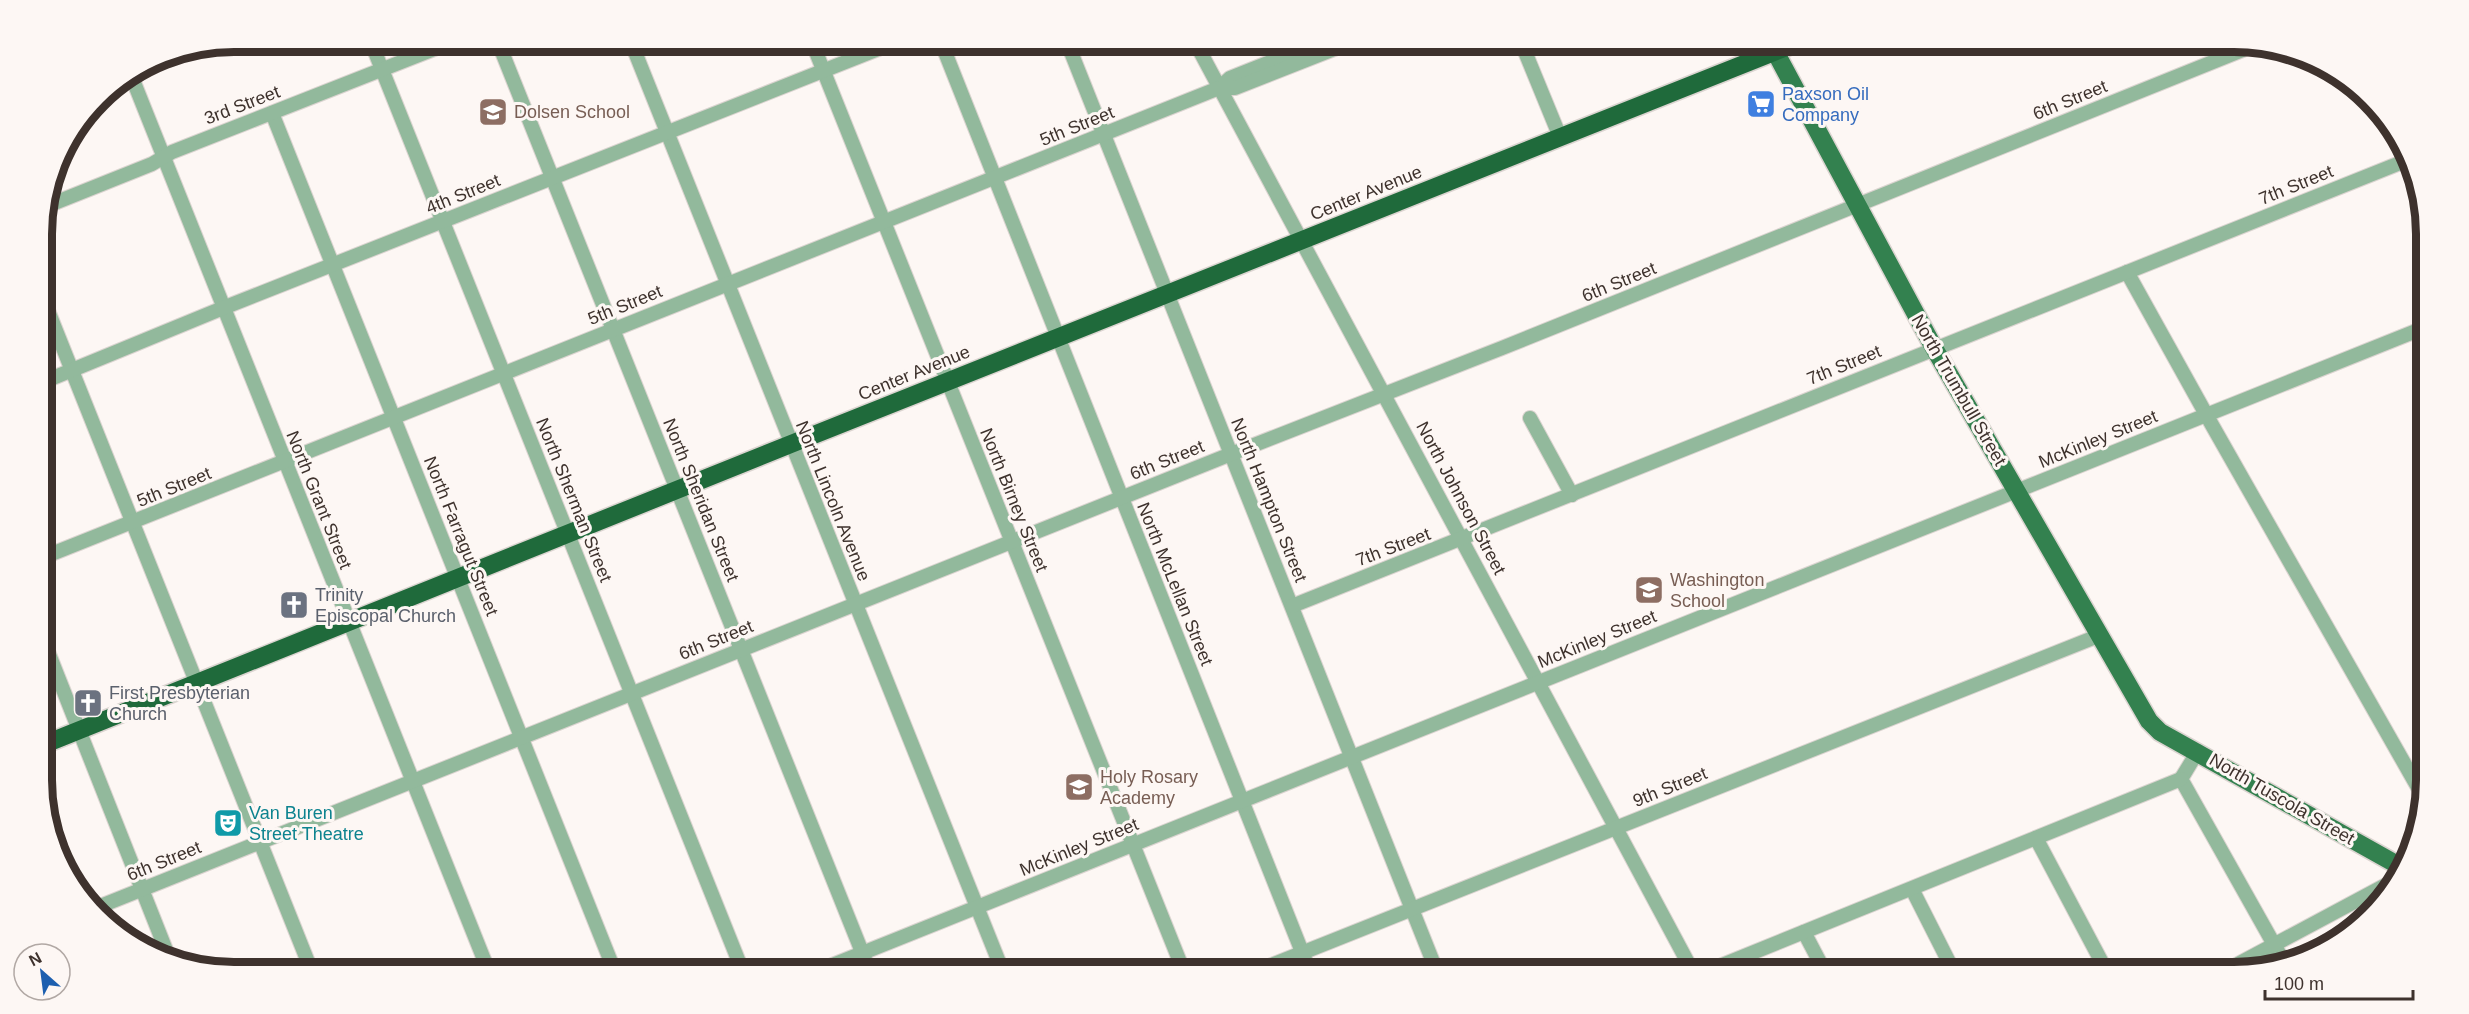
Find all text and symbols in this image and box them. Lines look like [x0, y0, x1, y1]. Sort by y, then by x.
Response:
street label: 6th Street [2030, 76, 2110, 124]
street label: 3rd Street [202, 82, 282, 128]
place label: Paxson Oil Company [1782, 84, 1869, 125]
supermarket icon: Paxson Oil Company [1745, 88, 1777, 120]
school or university icon: Dolsen School [477, 96, 509, 128]
place label: Dolsen School [514, 102, 630, 122]
street label: 5th Street [1037, 102, 1117, 150]
street label: Center Avenue [1307, 161, 1425, 225]
street label: 7th Street [2256, 161, 2336, 209]
street label: 4th Street [423, 170, 503, 218]
street label: 6th Street [1579, 258, 1659, 306]
street label: 5th Street [585, 281, 665, 329]
street label: North Trumbull Street [1908, 311, 2010, 469]
street label: Center Avenue [855, 341, 973, 405]
street label: 7th Street [1804, 341, 1884, 389]
street label: McKinley Street [2036, 406, 2160, 472]
street label: North Sherman Street [532, 415, 616, 585]
street label: North Hampton Street [1227, 415, 1311, 585]
street label: North Sheridan Street [659, 416, 743, 584]
street label: North Lincoln Avenue [792, 418, 874, 584]
street label: North Johnson Street [1412, 418, 1510, 578]
street label: North Birney Street [976, 425, 1052, 575]
street label: North Grant Street [282, 428, 356, 572]
street label: 6th Street [1127, 436, 1207, 484]
street label: North Farragut Street [420, 453, 502, 619]
street label: 5th Street [134, 463, 214, 511]
street label: North McLellan Street [1133, 500, 1217, 668]
street label: 7th Street [1353, 524, 1433, 570]
place label: Washington School [1670, 570, 1764, 611]
school or university icon: Washington School [1633, 574, 1665, 606]
place label: Trinity Episcopal Church [315, 585, 456, 626]
church icon: Trinity Episcopal Church [278, 589, 310, 621]
street label: McKinley Street [1535, 606, 1659, 672]
street label: 6th Street [676, 616, 756, 664]
place label: First Presbyterian Church [109, 683, 250, 724]
church icon: First Presbyterian Church [72, 687, 104, 719]
street label: North Tuscola Street [2206, 749, 2358, 849]
street label: 9th Street [1630, 763, 1710, 811]
place label: Holy Rosary Academy [1100, 767, 1198, 808]
school or university icon: Holy Rosary Academy [1063, 771, 1095, 803]
place label: Van Buren Street Theatre [249, 803, 364, 844]
theatre icon: Van Buren Street Theatre [212, 807, 244, 839]
street label: McKinley Street [1017, 814, 1141, 880]
street label: 6th Street [124, 837, 204, 885]
north arrow [12, 942, 72, 1002]
text: N [26, 949, 44, 969]
scale bar [2265, 963, 2414, 1001]
text: 100 m [2274, 974, 2324, 994]

